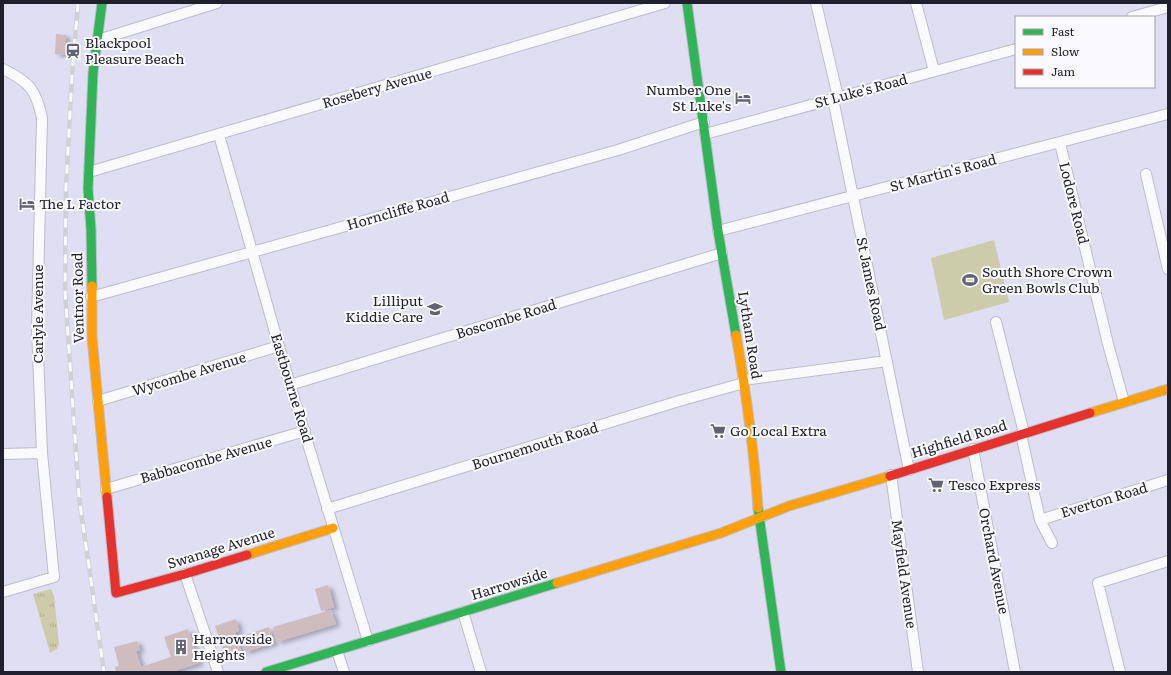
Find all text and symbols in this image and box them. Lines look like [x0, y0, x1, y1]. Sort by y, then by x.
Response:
legend [1015, 16, 1155, 88]
text: Fast [1051, 22, 1075, 40]
place label: Blackpool Pleasure Beach [85, 32, 184, 68]
station icon: Blackpool Pleasure Beach [64, 42, 82, 60]
text: Slow [1051, 42, 1080, 60]
street label: Rosebery Avenue [320, 62, 434, 112]
text: Jam [1051, 62, 1076, 80]
street label: St Luke's Road [812, 68, 910, 112]
place label: Number One St Luke's [646, 79, 731, 115]
hotel icon: Number One St Luke's [734, 89, 752, 107]
street label: St Martin's Road [887, 148, 999, 196]
street label: Lodore Road [1055, 160, 1095, 246]
street label: Horncliffe Road [344, 186, 452, 234]
place label: The L Factor [39, 193, 121, 213]
hotel icon: The L Factor [18, 195, 36, 213]
street label: St James Road [852, 235, 892, 333]
street label: Ventnor Road [66, 252, 88, 344]
place label: South Shore Crown Green Bowls Club [982, 261, 1113, 297]
street label: Carlyle Avenue [27, 264, 47, 364]
sports icon: South Shore Crown Green Bowls Club [961, 271, 979, 289]
street label: Lytham Road [734, 289, 768, 381]
place label: Lilliput Kiddie Care [345, 290, 423, 326]
street label: Boscombe Road [453, 293, 559, 343]
school or university icon: Lilliput Kiddie Care [426, 300, 444, 318]
street label: Eastbourne Road [267, 331, 319, 445]
street label: Wycombe Avenue [129, 346, 248, 400]
street label: Highfield Road [908, 414, 1010, 462]
street label: Bournemouth Road [469, 416, 601, 474]
place label: Go Local Extra [730, 420, 827, 440]
supermarket icon: Go Local Extra [709, 422, 727, 440]
street label: Babbacombe Avenue [137, 431, 274, 487]
place label: Tesco Express [948, 474, 1040, 494]
supermarket icon: Tesco Express [927, 476, 945, 494]
street label: Everton Road [1058, 476, 1150, 522]
street label: Orchard Avenue [975, 506, 1015, 616]
street label: Mayfield Avenue [887, 518, 923, 630]
street label: Swanage Avenue [165, 521, 277, 573]
street label: Harrowside [468, 562, 549, 604]
place label: Harrowside Heights [193, 628, 272, 664]
building icon: Harrowside Heights [172, 638, 190, 656]

